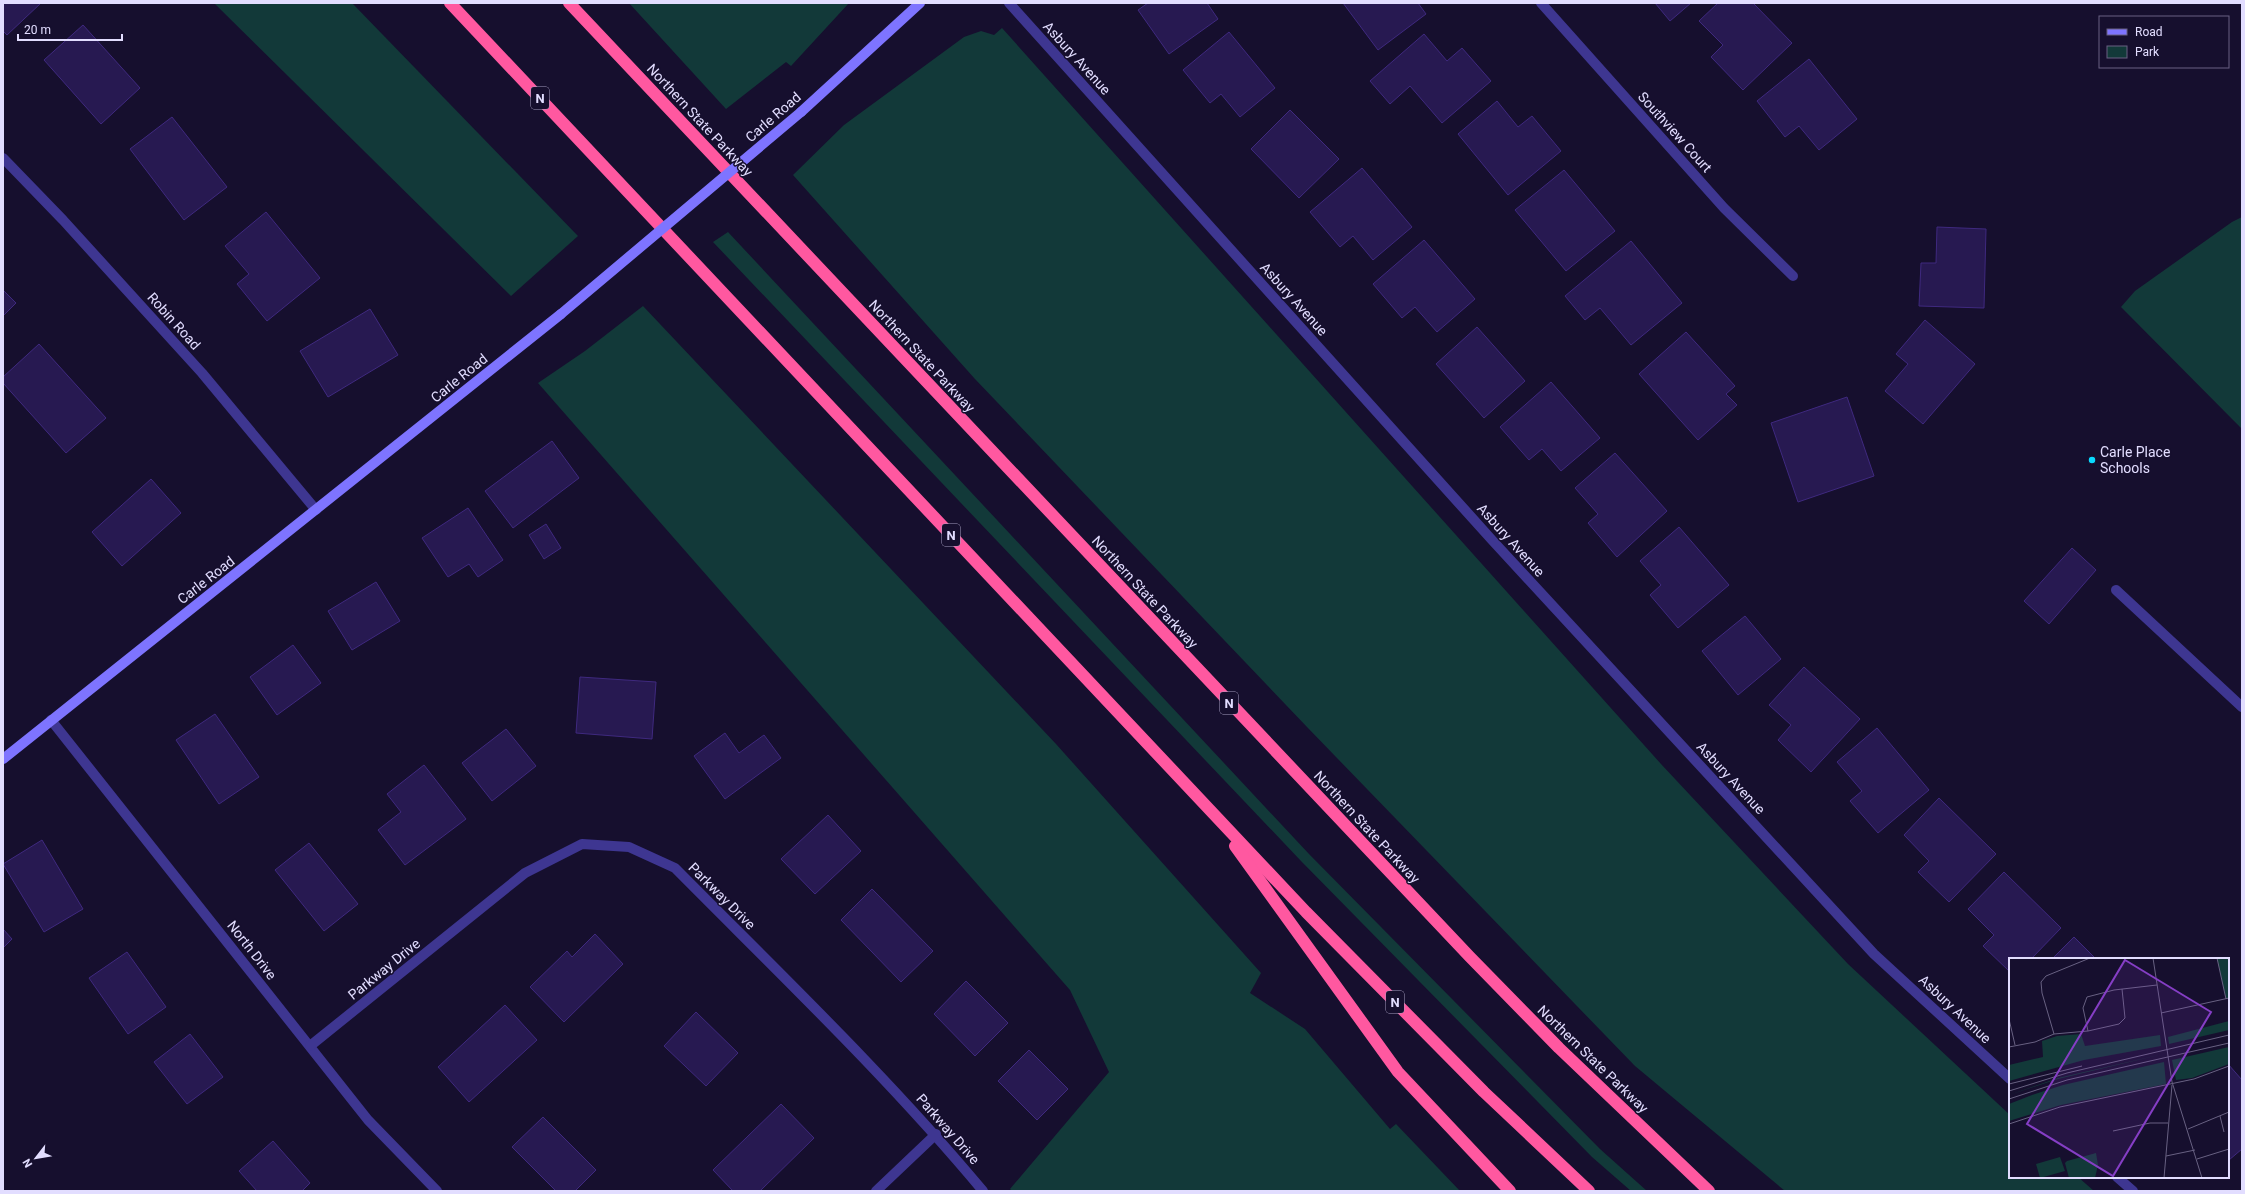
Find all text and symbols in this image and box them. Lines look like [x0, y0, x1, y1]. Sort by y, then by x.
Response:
scale bar [18, 16, 122, 42]
legend [2099, 16, 2229, 68]
street label: Asbury Avenue [1040, 18, 1114, 98]
text: 20 m [24, 23, 51, 37]
text: Road [2135, 25, 2163, 39]
text: Park [2135, 45, 2160, 59]
street label: Northern State Parkway [644, 61, 756, 180]
road number: N [531, 87, 549, 109]
street label: Carle Road [742, 89, 804, 145]
street label: Southview Court [1635, 89, 1715, 176]
street label: Asbury Avenue [1257, 259, 1331, 339]
street label: Robin Road [144, 289, 204, 353]
street label: Northern State Parkway [866, 297, 978, 416]
street label: Carle Road [428, 350, 490, 406]
place label: Carle Place Schools [2100, 444, 2170, 476]
marker: Carle Place Schools [2087, 455, 2097, 465]
street label: Asbury Avenue [1474, 500, 1548, 580]
road number: N [942, 524, 960, 546]
street label: Northern State Parkway [1089, 533, 1201, 652]
street label: Carle Road [174, 553, 238, 607]
road number: N [1220, 692, 1238, 714]
street label: Asbury Avenue [1694, 739, 1768, 817]
street label: Northern State Parkway [1311, 768, 1423, 887]
street label: Parkway Drive [685, 859, 759, 933]
street label: North Drive [224, 917, 280, 983]
street label: Parkway Drive [345, 935, 423, 1003]
inset map [2009, 958, 2229, 1178]
street label: Asbury Avenue [1916, 972, 1994, 1046]
road number: N [1386, 991, 1404, 1013]
street label: Northern State Parkway [1534, 1002, 1652, 1116]
street label: Parkway Drive [913, 1091, 983, 1167]
north arrow [16, 1138, 56, 1178]
text: N [20, 1156, 35, 1170]

